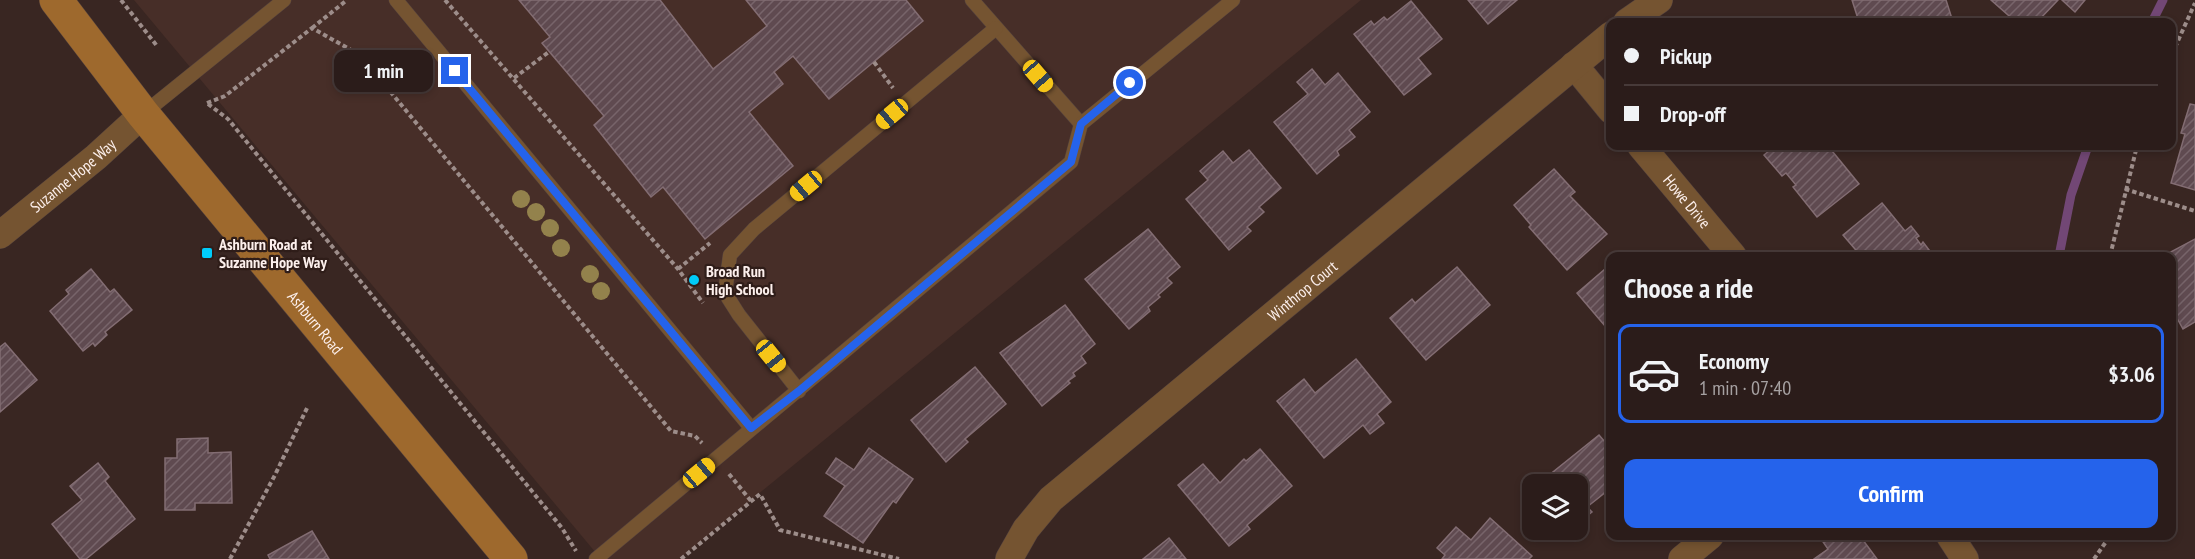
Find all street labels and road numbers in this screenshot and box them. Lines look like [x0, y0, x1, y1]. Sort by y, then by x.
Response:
street label: Suzanne Hope Way [26, 134, 120, 217]
street label: Howe Drive [1659, 170, 1715, 232]
street label: Winthrop Court [1264, 256, 1342, 325]
street label: Ashburn Road [283, 287, 347, 358]

